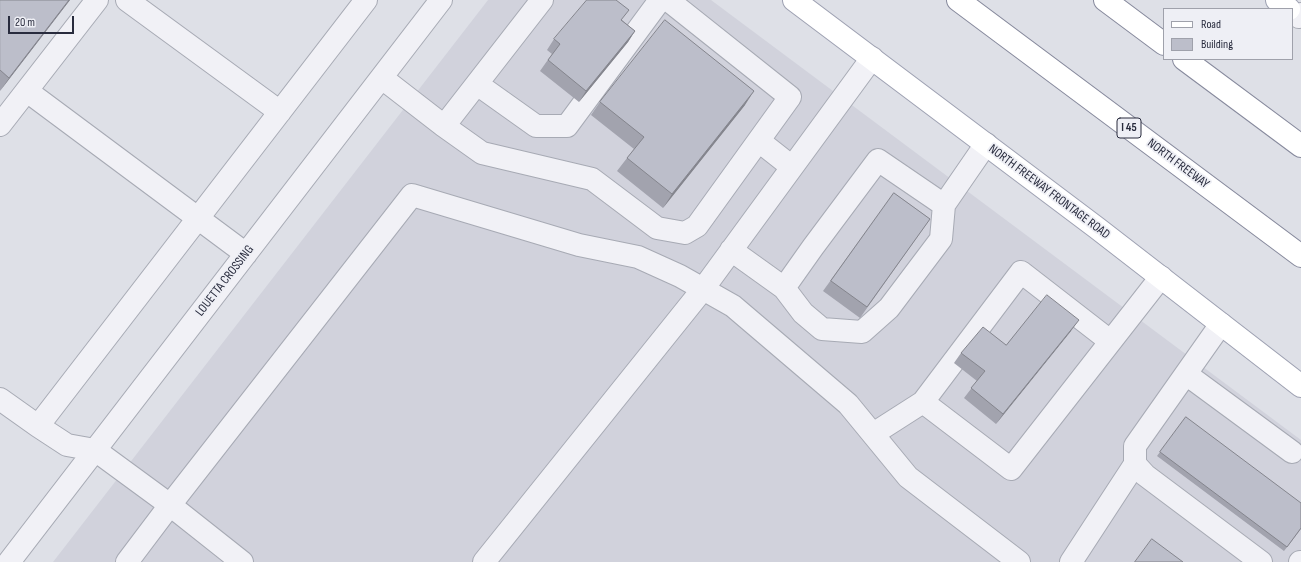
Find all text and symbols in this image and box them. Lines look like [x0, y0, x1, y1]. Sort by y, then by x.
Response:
scale bar [10, 8, 76, 34]
legend [1163, 8, 1293, 60]
text: 20 m [15, 15, 35, 30]
text: Road [1201, 17, 1221, 32]
text: Building [1201, 37, 1233, 52]
road number: I 45 [1117, 118, 1141, 138]
street label: NORTH FREEWAY [1144, 136, 1212, 192]
street label: NORTH FREEWAY FRONTAGE ROAD [985, 141, 1113, 243]
street label: LOUETTA CROSSING [192, 242, 258, 320]

